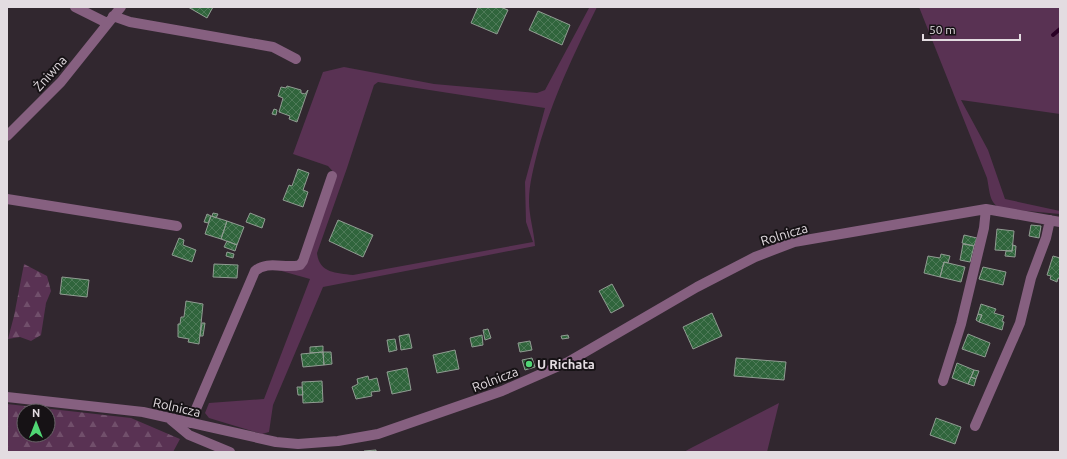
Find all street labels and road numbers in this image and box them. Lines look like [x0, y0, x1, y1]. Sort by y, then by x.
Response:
street label: Żniwna [30, 52, 69, 93]
street label: Rolnicza [759, 220, 809, 248]
street label: Rolnicza [470, 364, 520, 394]
street label: Rolnicza [152, 395, 202, 419]

